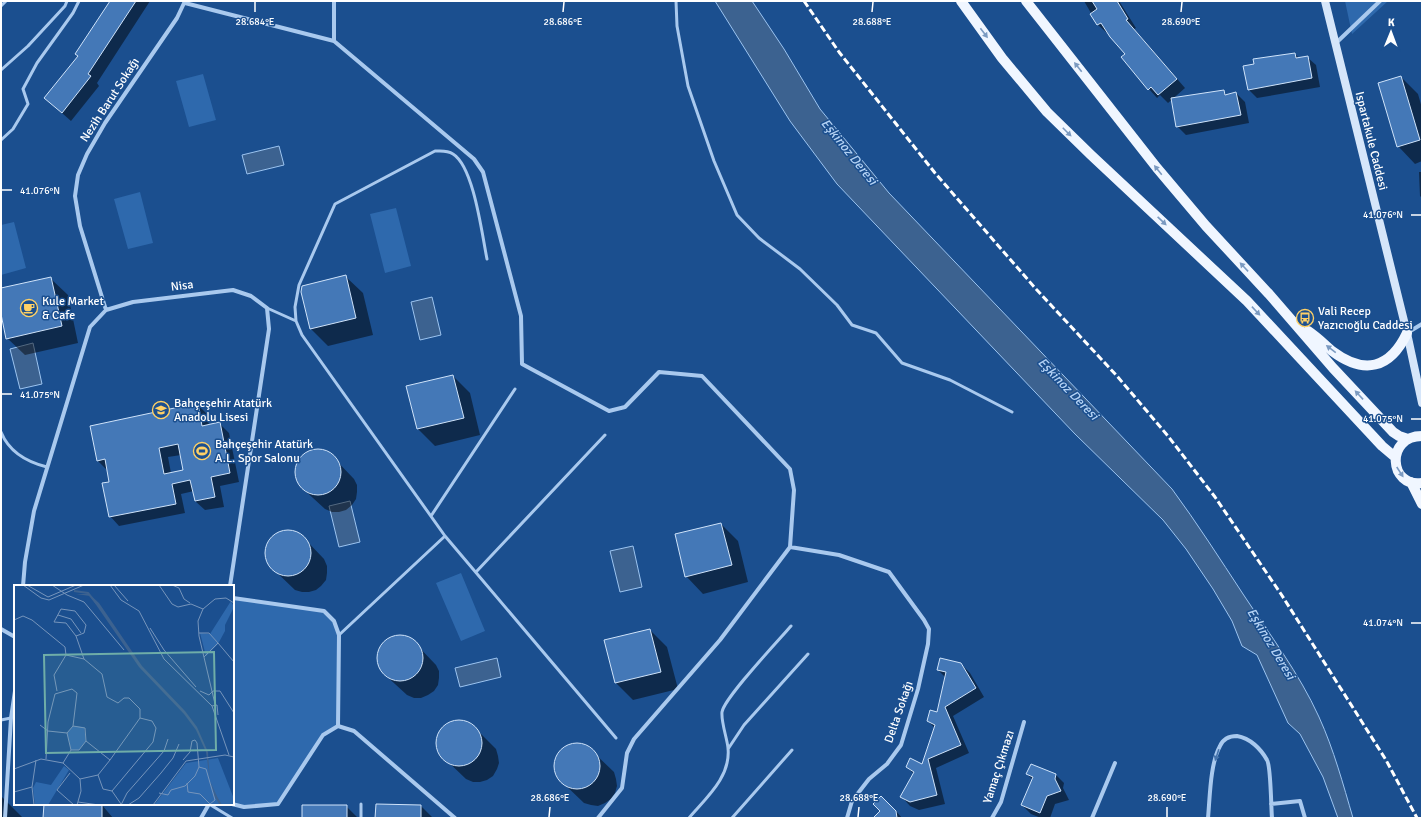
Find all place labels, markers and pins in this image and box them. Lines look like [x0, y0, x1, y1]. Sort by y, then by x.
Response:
place label: Kule Market & Cafe [42, 294, 104, 323]
cafe icon: Kule Market & Cafe [19, 298, 39, 318]
place label: Vali Recep Yazıcıoğlu Caddesi [1318, 304, 1413, 333]
bus stop icon: Vali Recep Yazıcıoğlu Caddesi [1295, 308, 1315, 328]
place label: Bahçeşehir Atatürk Anadolu Lisesi [174, 396, 272, 425]
school or university icon: Bahçeşehir Atatürk Anadolu Lisesi [151, 400, 171, 420]
place label: Bahçeşehir Atatürk A.L. Spor Salonu [215, 437, 313, 466]
sports icon: Bahçeşehir Atatürk A.L. Spor Salonu [192, 441, 212, 461]

